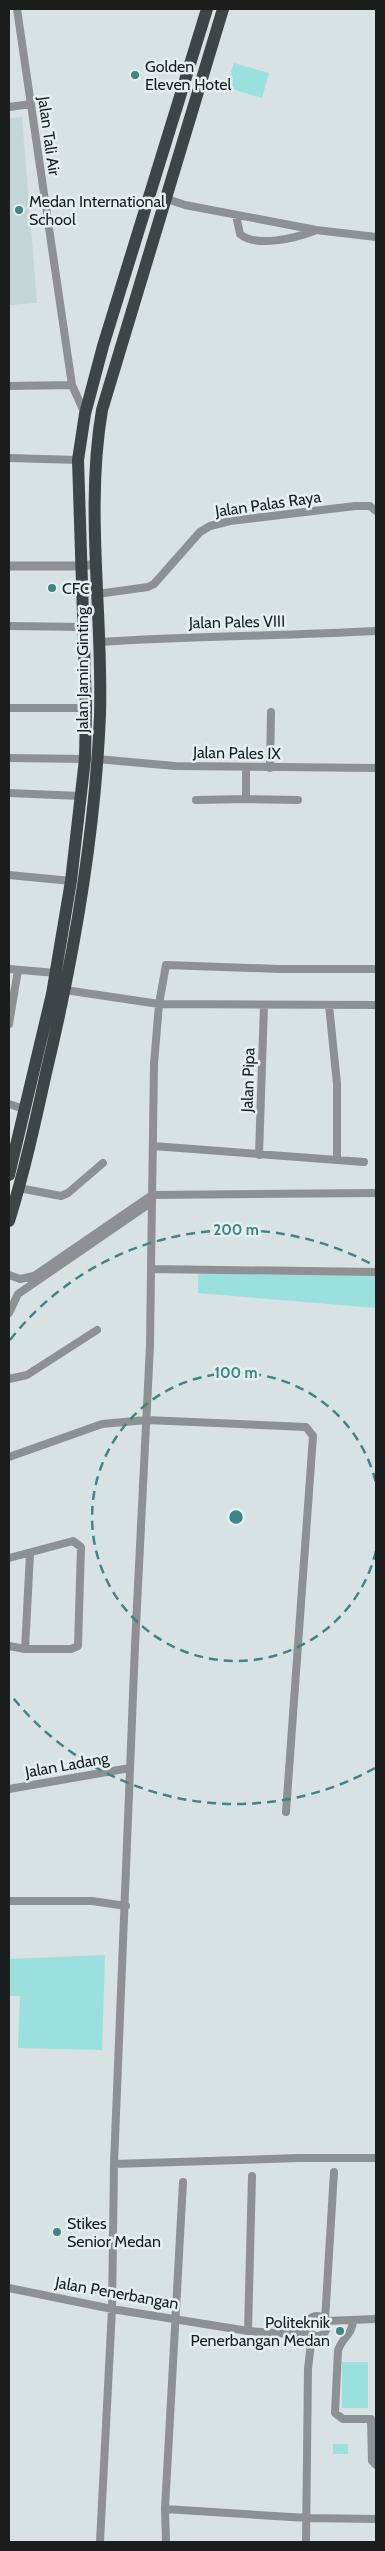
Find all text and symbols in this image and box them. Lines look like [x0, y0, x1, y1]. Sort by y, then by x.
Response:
place label: Golden Eleven Hotel [145, 57, 231, 94]
marker: Golden Eleven Hotel [129, 69, 141, 81]
street label: Jalan Tali Air [34, 94, 64, 178]
place label: Medan International School [29, 192, 165, 229]
marker: Medan International School [13, 204, 25, 216]
street label: Jalan Palas Raya [213, 487, 322, 521]
place label: CFC [62, 579, 90, 598]
marker: CFC [46, 582, 58, 594]
street label: Jalan Jamin Ginting [73, 606, 92, 734]
street label: Jalan Pales VIII [188, 612, 285, 632]
street label: Jalan Pales IX [192, 743, 282, 763]
street label: Jalan Pipa [237, 1047, 259, 1114]
text: 200 m [213, 1221, 259, 1239]
text: 100 m [214, 1364, 258, 1382]
centre of rings [227, 1508, 245, 1526]
street label: Jalan Ladang [23, 1748, 111, 1782]
place label: Stikes Senior Medan [67, 2214, 161, 2251]
marker: Stikes Senior Medan [51, 2226, 63, 2238]
street label: Jalan Penerbangan [53, 2273, 180, 2313]
place label: Politeknik Penerbangan Medan [190, 2313, 331, 2350]
marker: Politeknik Penerbangan Medan [334, 2325, 346, 2337]

